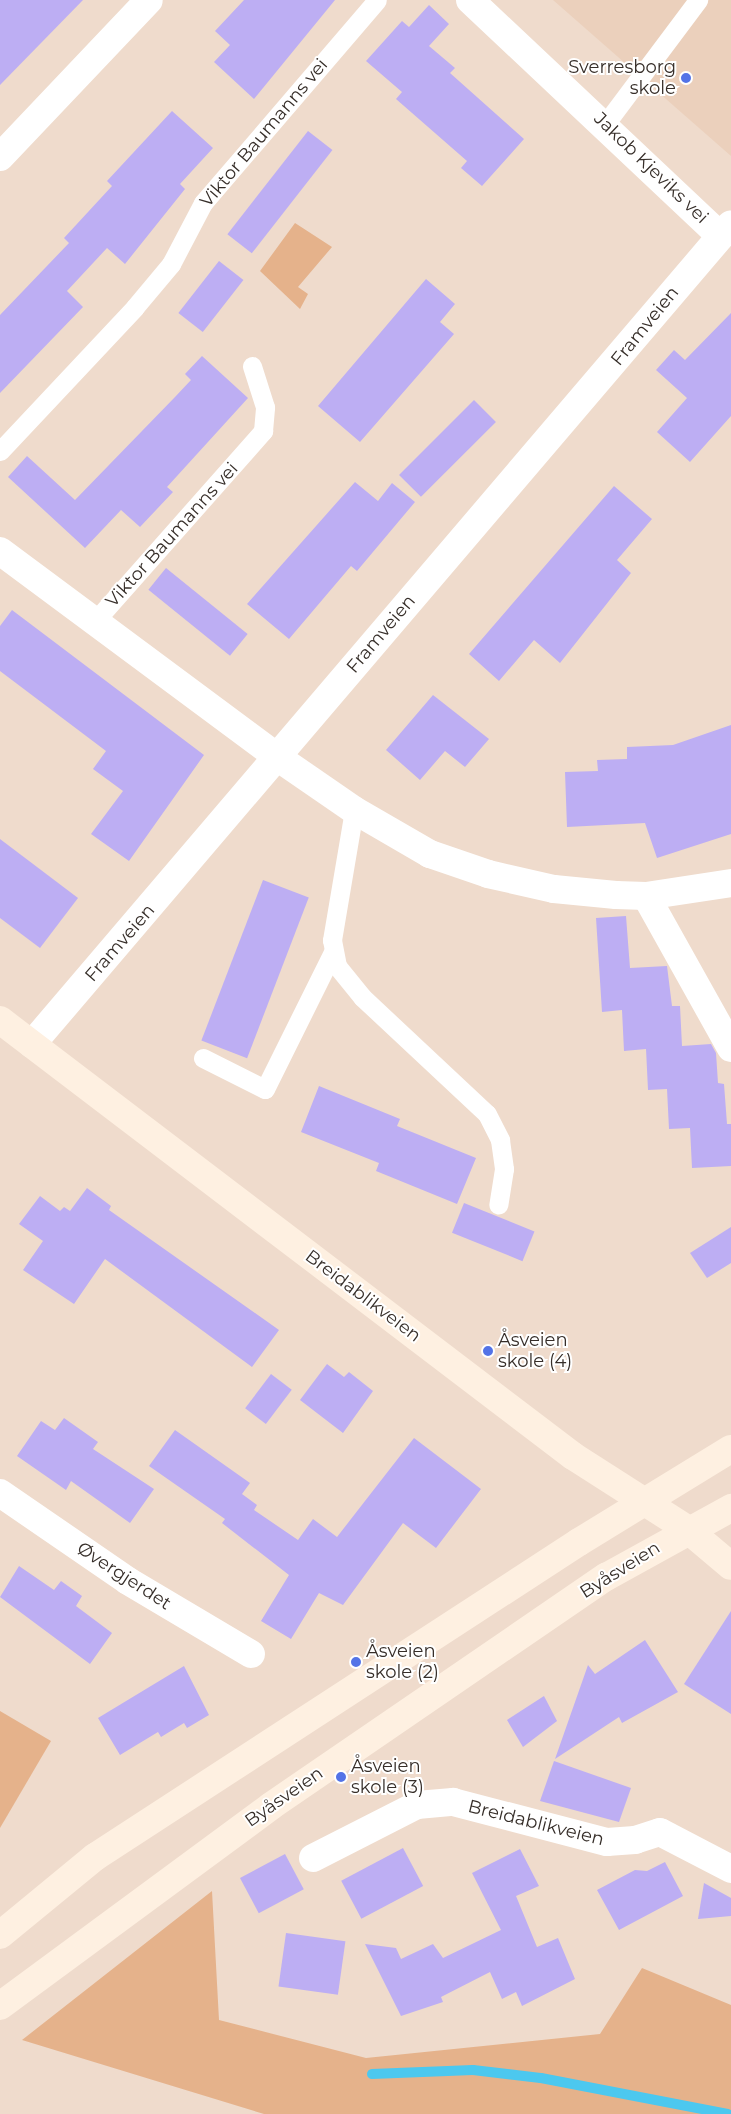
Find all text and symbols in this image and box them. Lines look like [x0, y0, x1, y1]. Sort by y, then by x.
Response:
street label: Viktor Baumanns vei [196, 54, 332, 212]
place label: Sverresborg skole [568, 57, 676, 100]
marker: Sverresborg skole [680, 72, 692, 84]
street label: Jakob Kjeviks vei [589, 108, 713, 228]
street label: Framveien [607, 282, 683, 370]
street label: Viktor Baumanns vei [101, 458, 243, 612]
street label: Framveien [342, 590, 420, 678]
street label: Framveien [81, 900, 159, 986]
street label: Breidablikveien [301, 1245, 425, 1347]
place label: Åsveien skole (4) [498, 1330, 572, 1372]
marker: Åsveien skole (4) [482, 1345, 494, 1357]
street label: Byåsveien [576, 1537, 664, 1603]
street label: Øvergjerdet [73, 1538, 175, 1614]
place label: Åsveien skole (2) [366, 1641, 439, 1684]
marker: Åsveien skole (2) [350, 1656, 362, 1668]
place label: Åsveien skole (3) [351, 1756, 424, 1798]
street label: Byåsveien [241, 1762, 327, 1832]
marker: Åsveien skole (3) [335, 1771, 347, 1783]
street label: Breidablikveien [466, 1796, 606, 1850]

